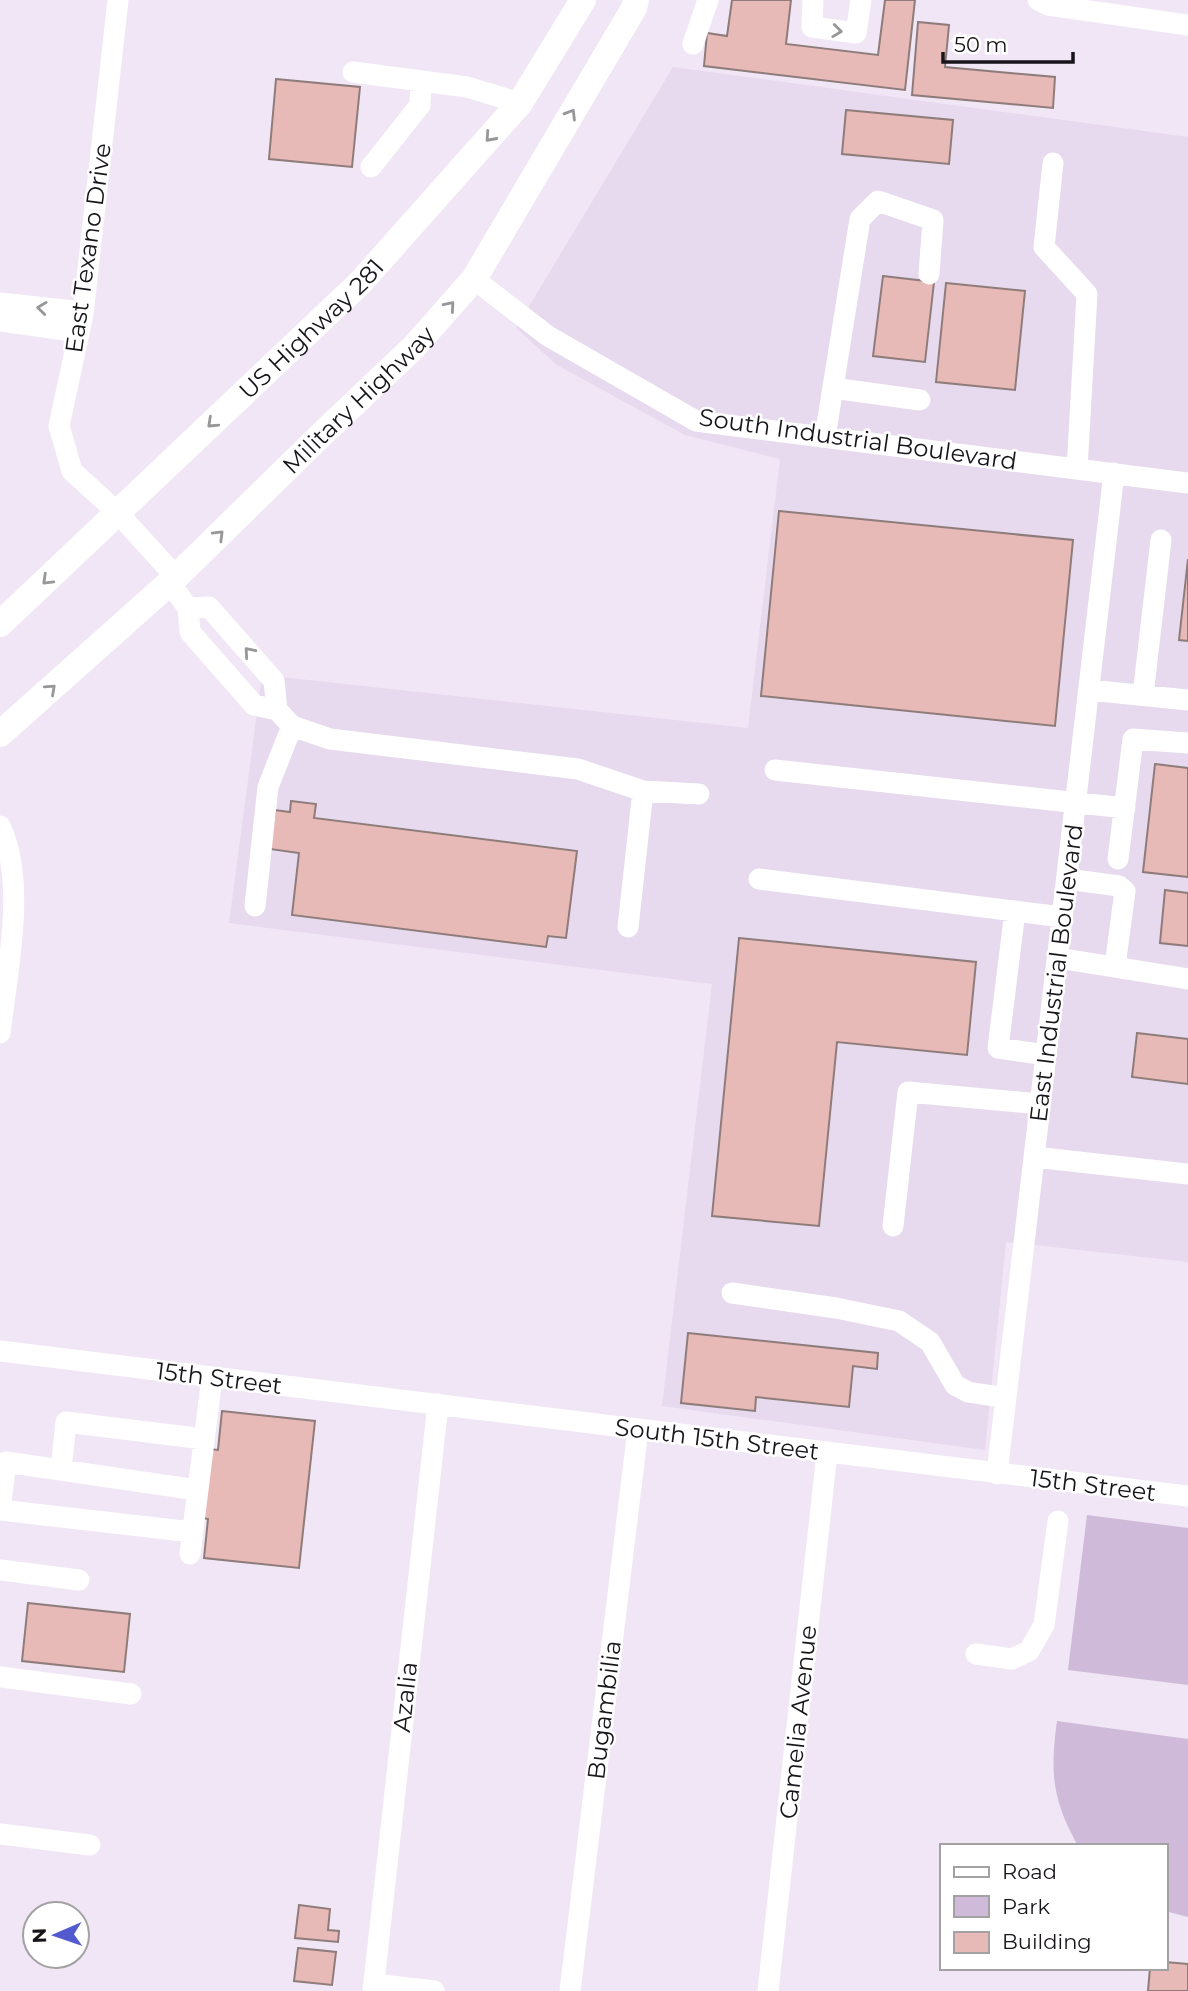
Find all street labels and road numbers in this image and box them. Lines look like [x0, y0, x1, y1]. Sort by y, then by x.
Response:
street label: East Texano Drive [59, 141, 117, 355]
street label: US Highway 281 [233, 252, 389, 405]
street label: Military Highway [276, 320, 440, 480]
street label: South Industrial Boulevard [697, 402, 1019, 476]
street label: East Industrial Boulevard [1023, 822, 1089, 1124]
street label: 15th Street [154, 1356, 284, 1400]
street label: South 15th Street [613, 1412, 821, 1466]
street label: 15th Street [1028, 1463, 1158, 1507]
street label: Camelia Avenue [773, 1624, 823, 1820]
street label: Bugambilia [581, 1639, 627, 1781]
street label: Azalia [387, 1660, 423, 1734]

